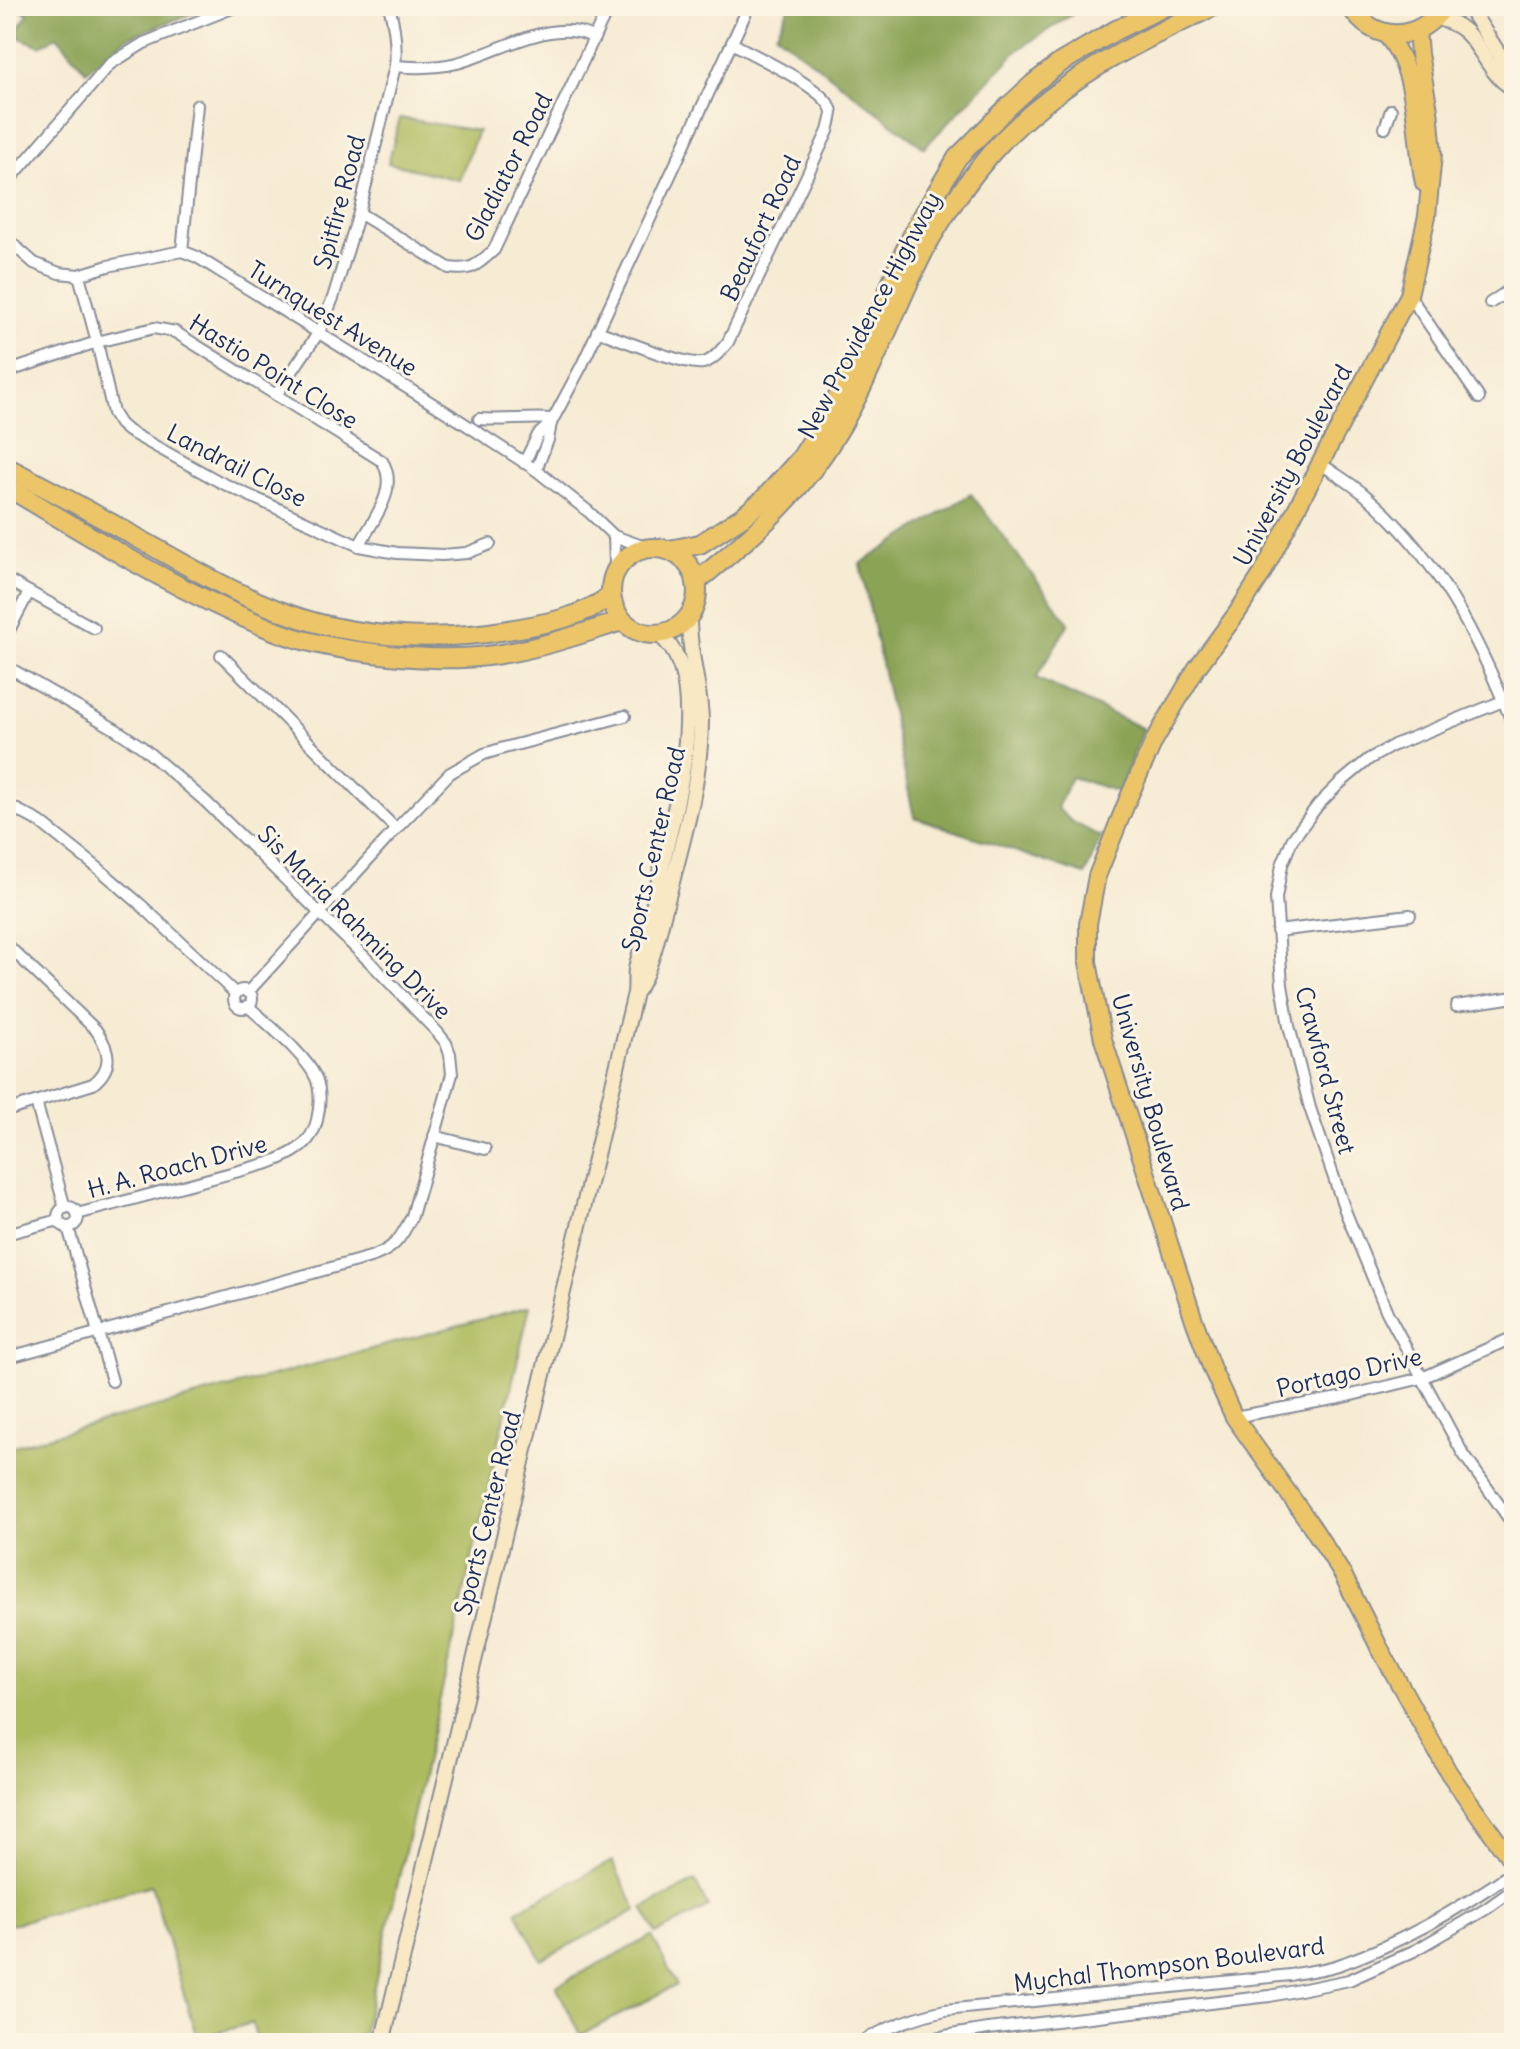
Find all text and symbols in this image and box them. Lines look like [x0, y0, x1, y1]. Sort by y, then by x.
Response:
street label: Gladiator Road [458, 88, 558, 246]
street label: Spitfire Road [307, 132, 371, 272]
street label: Beaufort Road [713, 150, 807, 306]
street label: New Providence Highway [791, 186, 947, 444]
street label: Turnquest Avenue [243, 254, 423, 382]
street label: Hastio Point Close [184, 307, 364, 435]
street label: University Boulevard [1226, 359, 1358, 571]
street label: Landrail Close [162, 417, 312, 513]
street label: Sports Center Road [615, 744, 691, 954]
street label: Sis Maria Rahming Drive [252, 819, 458, 1025]
street label: Crawford Street [1289, 983, 1363, 1157]
street label: University Boulevard [1106, 990, 1196, 1214]
street label: H. A. Roach Drive [84, 1128, 270, 1204]
street label: Portago Drive [1273, 1341, 1425, 1403]
street label: Sports Center Road [447, 1408, 527, 1618]
street label: Mychal Thompson Boulevard [1012, 1930, 1326, 1998]

